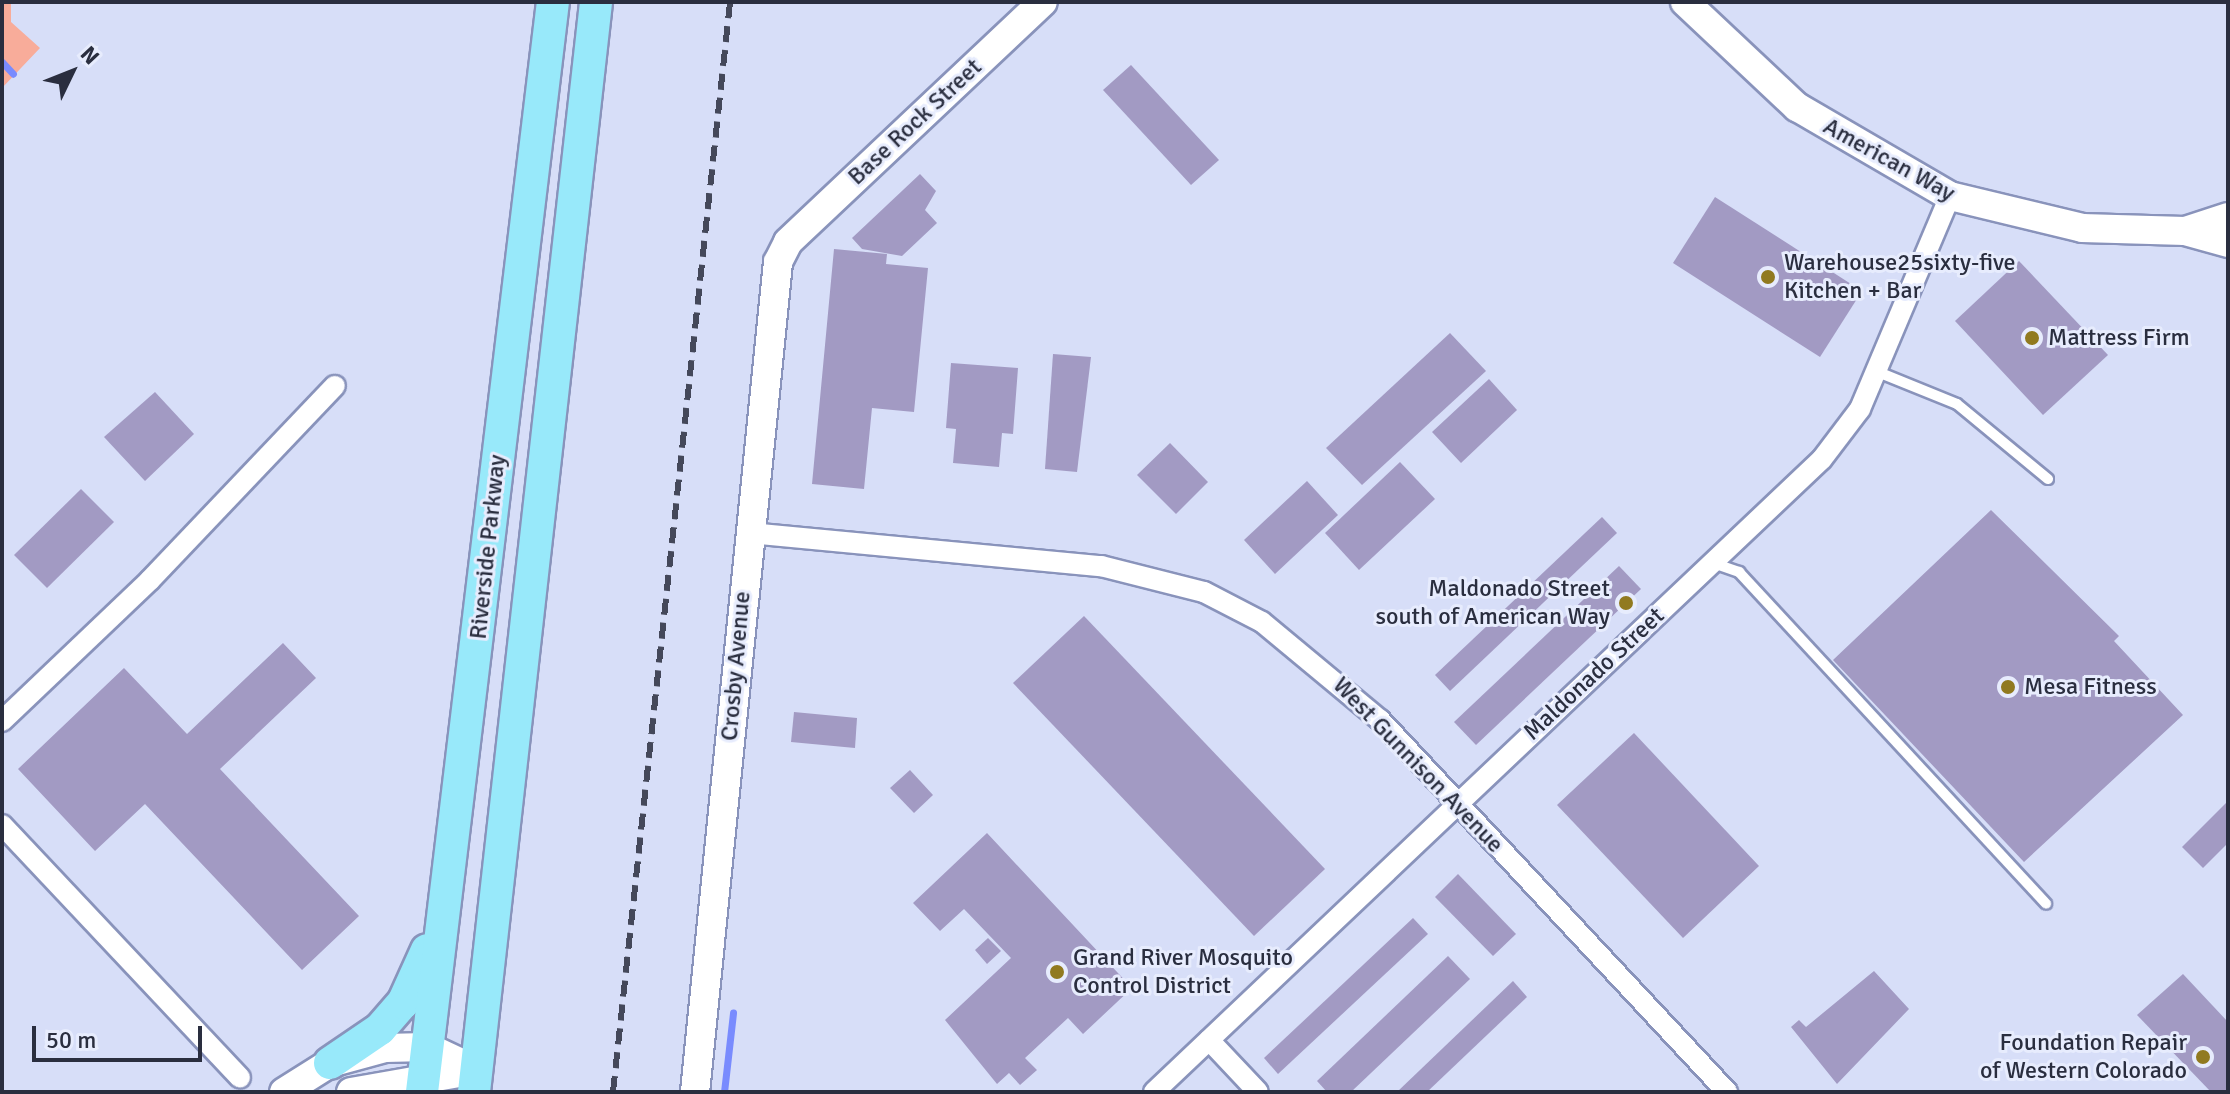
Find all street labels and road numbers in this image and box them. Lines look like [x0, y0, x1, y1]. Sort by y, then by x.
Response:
street label: Base Rock Street [842, 53, 988, 191]
street label: American Way [1818, 112, 1960, 208]
street label: Riverside Parkway [464, 453, 512, 641]
street label: Crosby Avenue [715, 590, 757, 742]
street label: Maldonado Street [1518, 601, 1670, 747]
street label: West Gunnison Avenue [1327, 671, 1509, 859]

